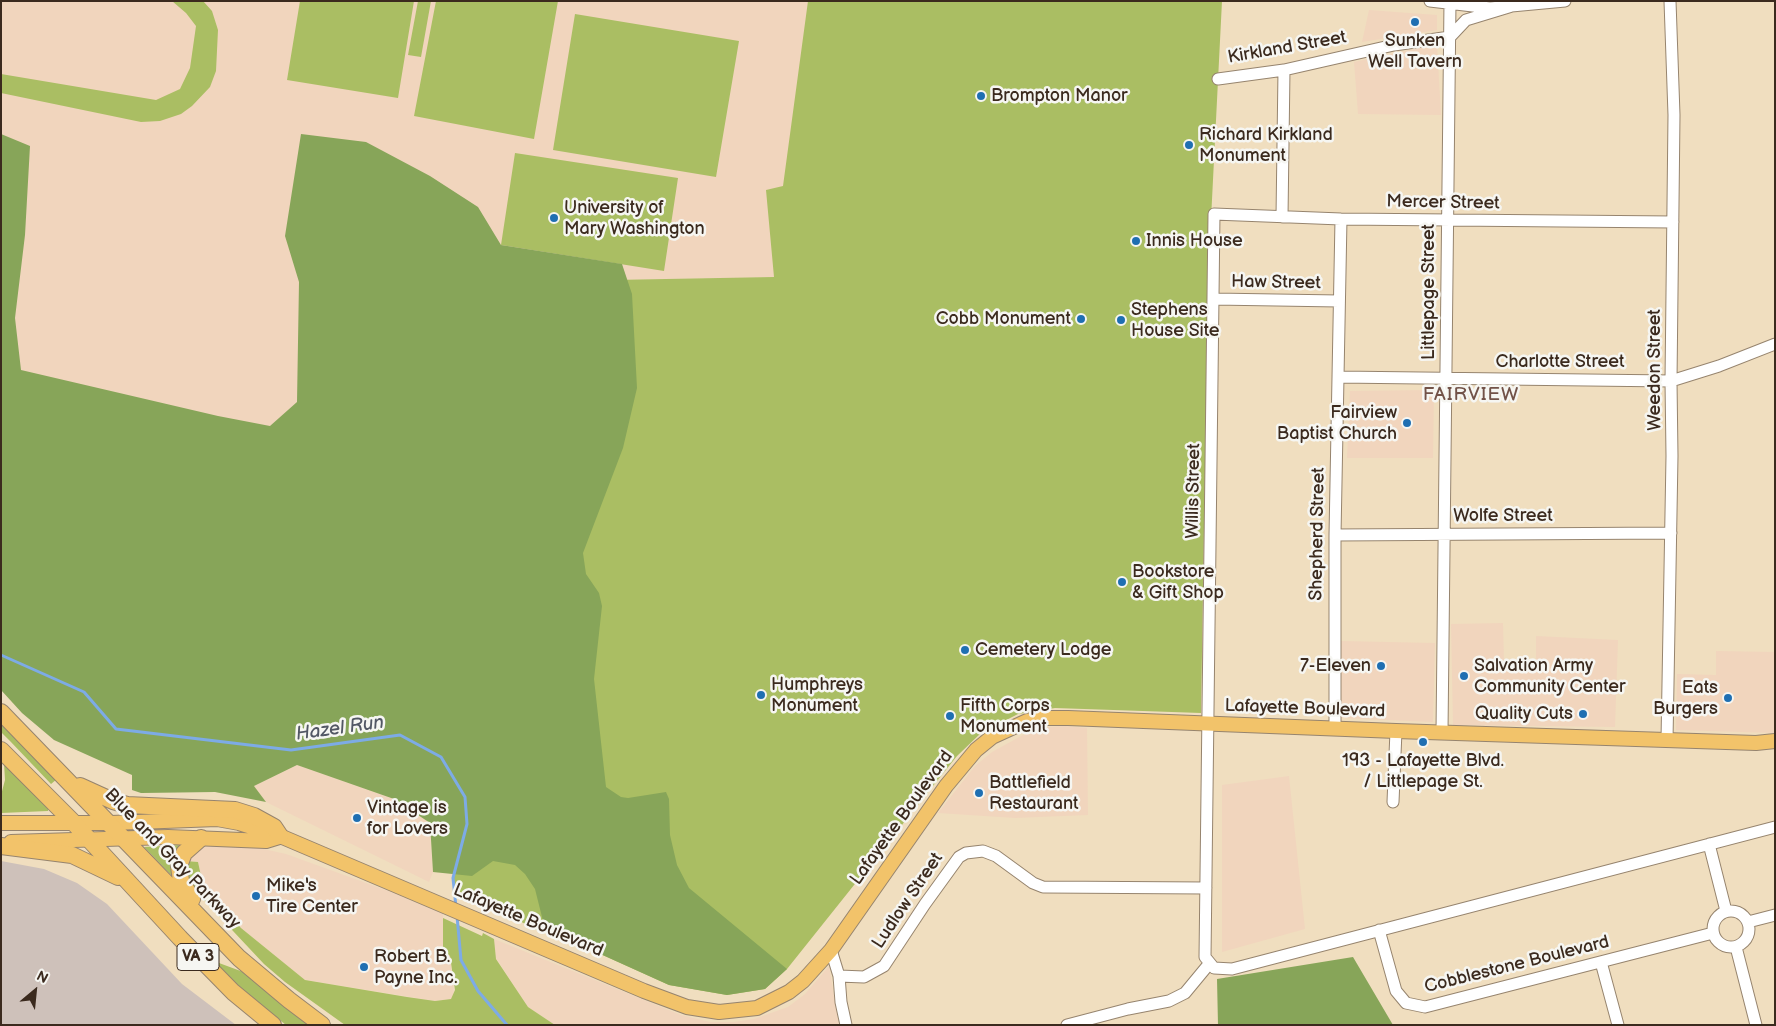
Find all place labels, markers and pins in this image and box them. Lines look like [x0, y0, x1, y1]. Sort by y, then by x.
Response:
marker: Sunken Well Tavern [1409, 16, 1421, 28]
place label: Sunken Well Tavern [1368, 30, 1462, 72]
place label: Brompton Manor [991, 85, 1128, 107]
marker: Brompton Manor [975, 90, 987, 102]
place label: Richard Kirkland Monument [1199, 124, 1333, 166]
marker: Richard Kirkland Monument [1183, 139, 1195, 151]
place label: University of Mary Washington [564, 197, 705, 240]
marker: University of Mary Washington [548, 212, 560, 224]
place label: Innis House [1146, 230, 1243, 252]
marker: Innis House [1130, 235, 1142, 247]
place label: Stephens House Site [1131, 299, 1219, 342]
place label: Cobb Monument [936, 308, 1071, 330]
marker: Cobb Monument [1075, 313, 1087, 325]
marker: Stephens House Site [1115, 314, 1127, 326]
place label: Fairview Baptist Church [1277, 402, 1397, 444]
marker: Fairview Baptist Church [1401, 417, 1413, 429]
place label: Bookstore & Gift Shop [1132, 561, 1224, 604]
marker: Bookstore & Gift Shop [1116, 576, 1128, 588]
place label: Cemetery Lodge [975, 639, 1112, 661]
marker: Cemetery Lodge [959, 644, 971, 656]
place label: 7-Eleven [1300, 655, 1371, 677]
place label: Salvation Army Community Center [1474, 655, 1625, 698]
marker: 7-Eleven [1375, 660, 1387, 672]
marker: Salvation Army Community Center [1458, 670, 1470, 682]
place label: Humphreys Monument [771, 674, 863, 716]
place label: Eats Burgers [1653, 677, 1718, 720]
marker: Humphreys Monument [755, 689, 767, 701]
marker: Eats Burgers [1722, 692, 1734, 704]
place label: Fifth Corps Monument [960, 695, 1050, 738]
place label: Quality Cuts [1475, 703, 1573, 725]
marker: Quality Cuts [1577, 708, 1589, 720]
marker: Fifth Corps Monument [944, 710, 956, 722]
marker: 193 - Lafayette Blvd. / Littlepage St. [1417, 736, 1429, 748]
place label: 193 - Lafayette Blvd. / Littlepage St. [1342, 750, 1504, 792]
place label: Battlefield Restaurant [989, 772, 1079, 814]
marker: Battlefield Restaurant [973, 787, 985, 799]
place label: Vintage is for Lovers [367, 797, 448, 840]
marker: Vintage is for Lovers [351, 812, 363, 824]
place label: Mike's Tire Center [266, 875, 358, 918]
marker: Mike's Tire Center [250, 890, 262, 902]
place label: Robert B. Payne Inc. [374, 946, 457, 989]
marker: Robert B. Payne Inc. [358, 961, 370, 973]

